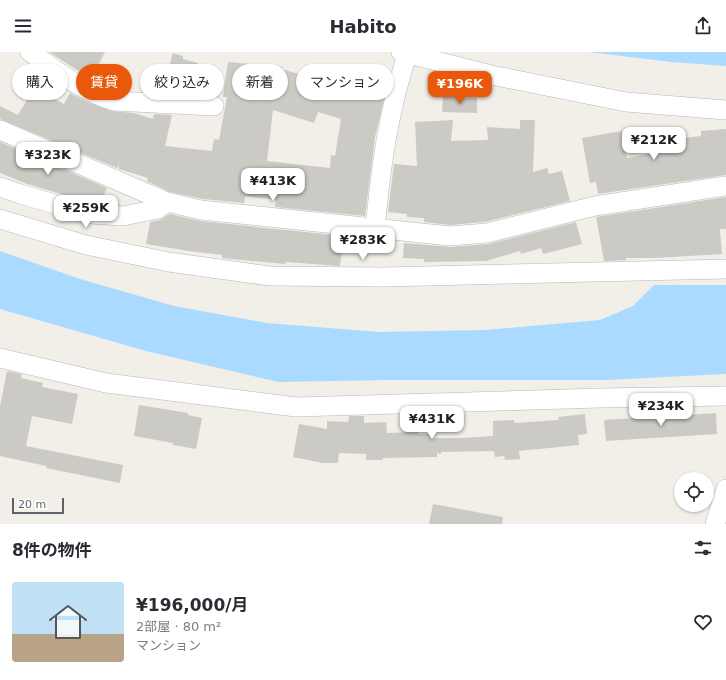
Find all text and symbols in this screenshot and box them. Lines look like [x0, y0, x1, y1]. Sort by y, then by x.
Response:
icon: menu [12, 15, 34, 37]
icon: share [692, 15, 714, 37]
text: Habito [329, 16, 397, 37]
chip: 購入 [12, 64, 68, 100]
chip: 賃貸 [76, 64, 132, 100]
chip: 絞り込み [140, 64, 224, 100]
chip: 新着 [232, 64, 288, 100]
chip: マンション [296, 64, 394, 100]
pin: ¥196K [432, 71, 488, 105]
text: ¥196K [437, 76, 483, 91]
pin: ¥212K [626, 127, 682, 161]
text: ¥212K [631, 132, 677, 147]
pin: ¥323K [20, 142, 76, 176]
text: ¥323K [25, 147, 71, 162]
pin: ¥413K [245, 168, 301, 202]
text: ¥413K [250, 173, 296, 188]
pin: ¥259K [58, 195, 114, 229]
text: ¥259K [63, 200, 109, 215]
pin: ¥283K [335, 227, 391, 261]
text: ¥283K [340, 232, 386, 247]
pin: ¥234K [633, 393, 689, 427]
text: ¥234K [638, 398, 684, 413]
pin: ¥431K [404, 406, 460, 440]
text: ¥431K [409, 411, 455, 426]
map controls [674, 472, 714, 512]
button: locate [674, 472, 714, 512]
scale bar [12, 496, 64, 515]
text: 20 m [18, 498, 46, 511]
icon: filters [692, 537, 714, 559]
text: 8件の物件 [12, 540, 92, 560]
text: ¥196,000/月 [136, 595, 248, 615]
icon: home [44, 598, 92, 646]
icon: heart [692, 611, 714, 633]
text: 2部屋 · 80 m² [136, 619, 221, 634]
text: マンション [136, 638, 201, 653]

